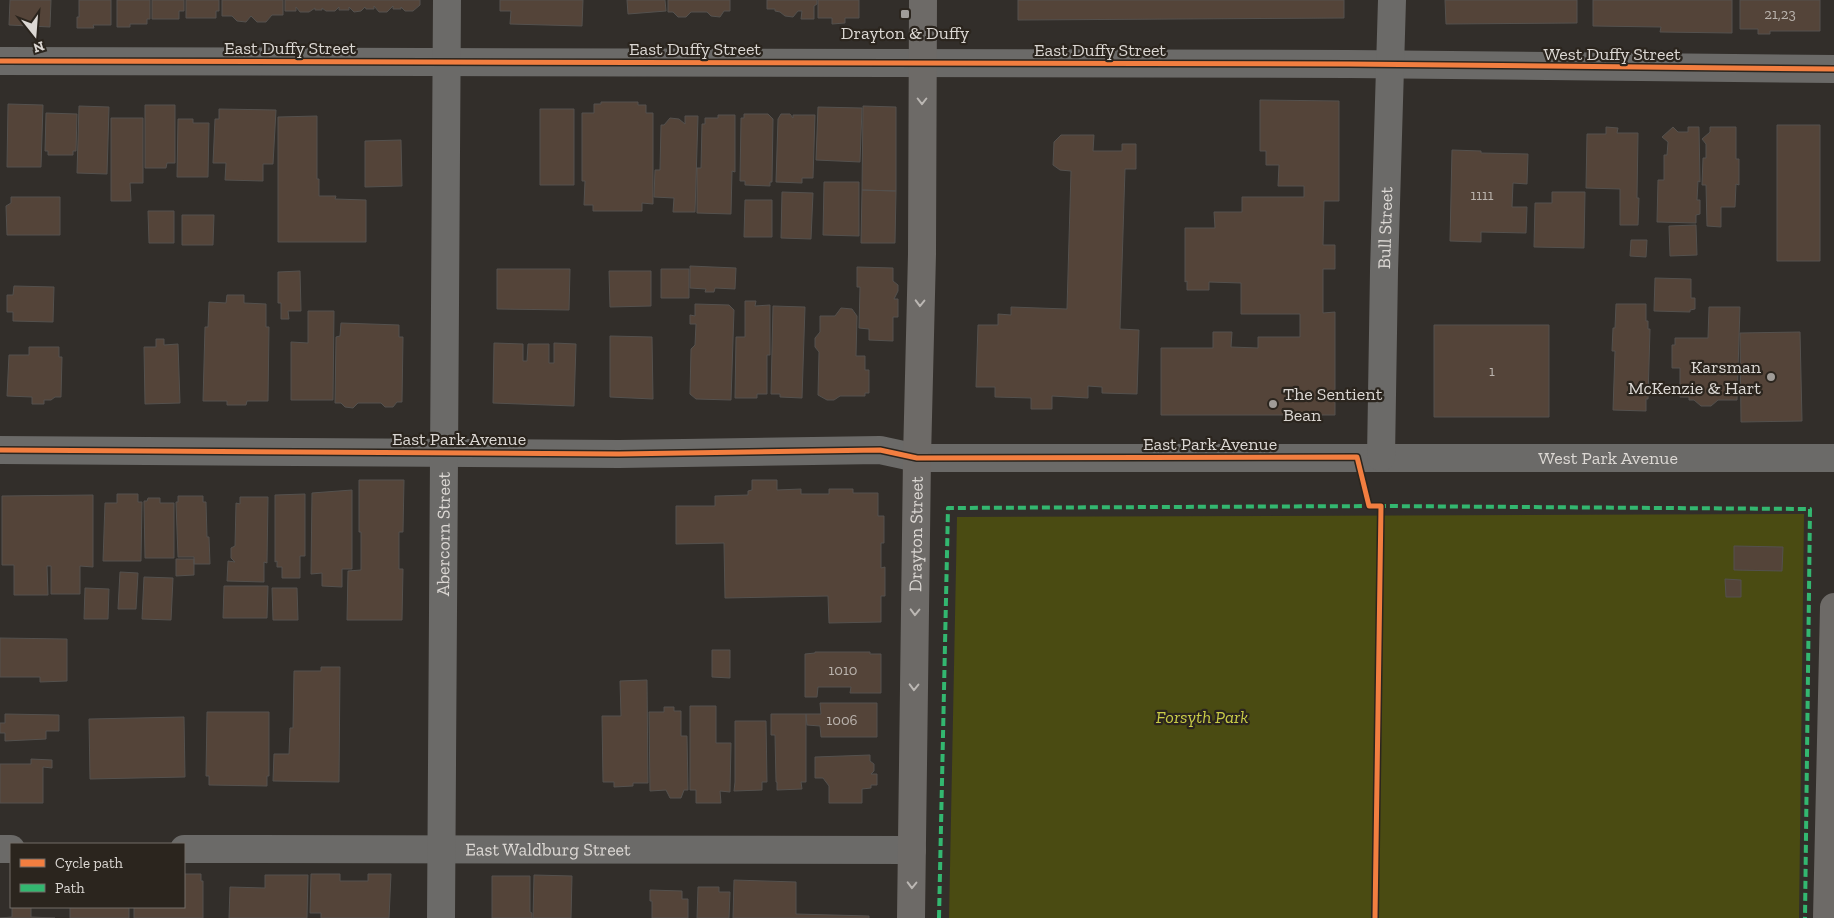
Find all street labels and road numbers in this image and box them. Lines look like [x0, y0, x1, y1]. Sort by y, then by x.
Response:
street label: East Duffy Street [224, 37, 356, 59]
street label: East Duffy Street [629, 38, 761, 60]
street label: East Duffy Street [1034, 39, 1166, 61]
street label: West Duffy Street [1543, 43, 1681, 65]
street label: Bull Street [1373, 186, 1397, 269]
street label: East Park Avenue [392, 428, 526, 450]
street label: East Park Avenue [1143, 433, 1277, 455]
street label: West Park Avenue [1538, 447, 1678, 469]
street label: Abercorn Street [432, 471, 455, 596]
street label: Drayton Street [904, 476, 928, 592]
street label: East Waldburg Street [465, 838, 631, 861]

